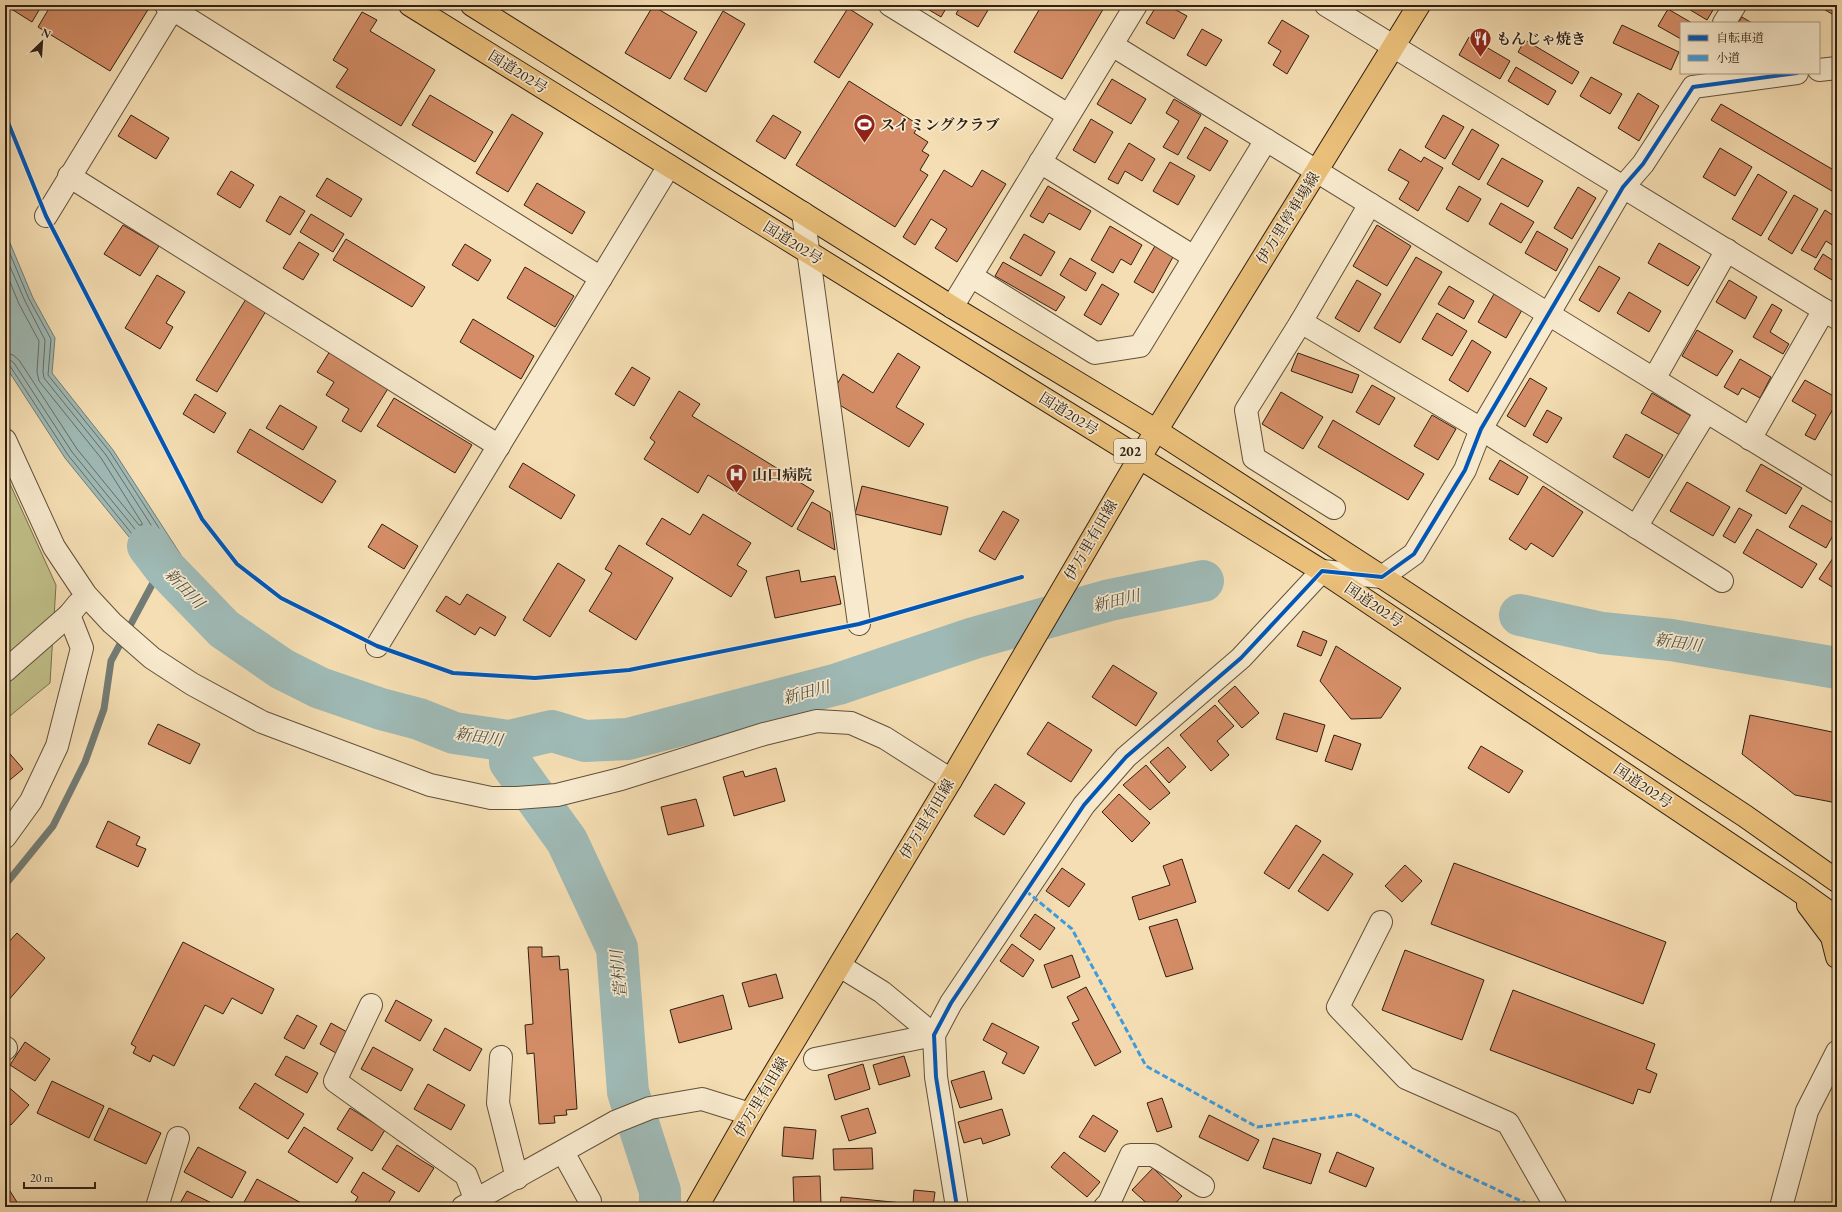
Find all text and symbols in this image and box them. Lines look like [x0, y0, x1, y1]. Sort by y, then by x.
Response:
north arrow [22, 22, 62, 62]
legend [1680, 22, 1820, 74]
text: N [39, 25, 53, 41]
restaurant icon: もんじゃ焼き [1468, 26, 1494, 59]
place label: もんじゃ焼き [1496, 29, 1586, 48]
text: 自転車道 [1716, 30, 1764, 46]
street label: 国道202号 [485, 46, 552, 97]
text: 小道 [1716, 50, 1740, 66]
sports icon: スイミングクラブ [851, 112, 877, 145]
place label: スイミングクラブ [880, 115, 999, 134]
street label: 伊万里停車場線 [1252, 168, 1323, 267]
street label: 国道202号 [760, 217, 827, 268]
street label: 国道202号 [1036, 388, 1103, 439]
road number: 202 [1114, 439, 1146, 463]
hospital icon: 山口病院 [724, 462, 750, 495]
place label: 山口病院 [752, 465, 812, 484]
street label: 伊万里有田線 [1060, 496, 1121, 583]
water label: 新田川 [160, 564, 210, 614]
street label: 国道202号 [1341, 578, 1407, 631]
water label: 新田川 [1090, 584, 1144, 616]
water label: 新田川 [1653, 629, 1705, 657]
water label: 新田川 [780, 676, 834, 709]
water label: 新田川 [454, 722, 506, 751]
street label: 国道202号 [1610, 759, 1676, 812]
street label: 伊万里有田線 [895, 775, 958, 862]
water label: 萱村川 [605, 947, 631, 999]
street label: 伊万里有田線 [729, 1053, 792, 1140]
scale bar [24, 1164, 95, 1190]
text: 20 m [30, 1170, 54, 1186]

